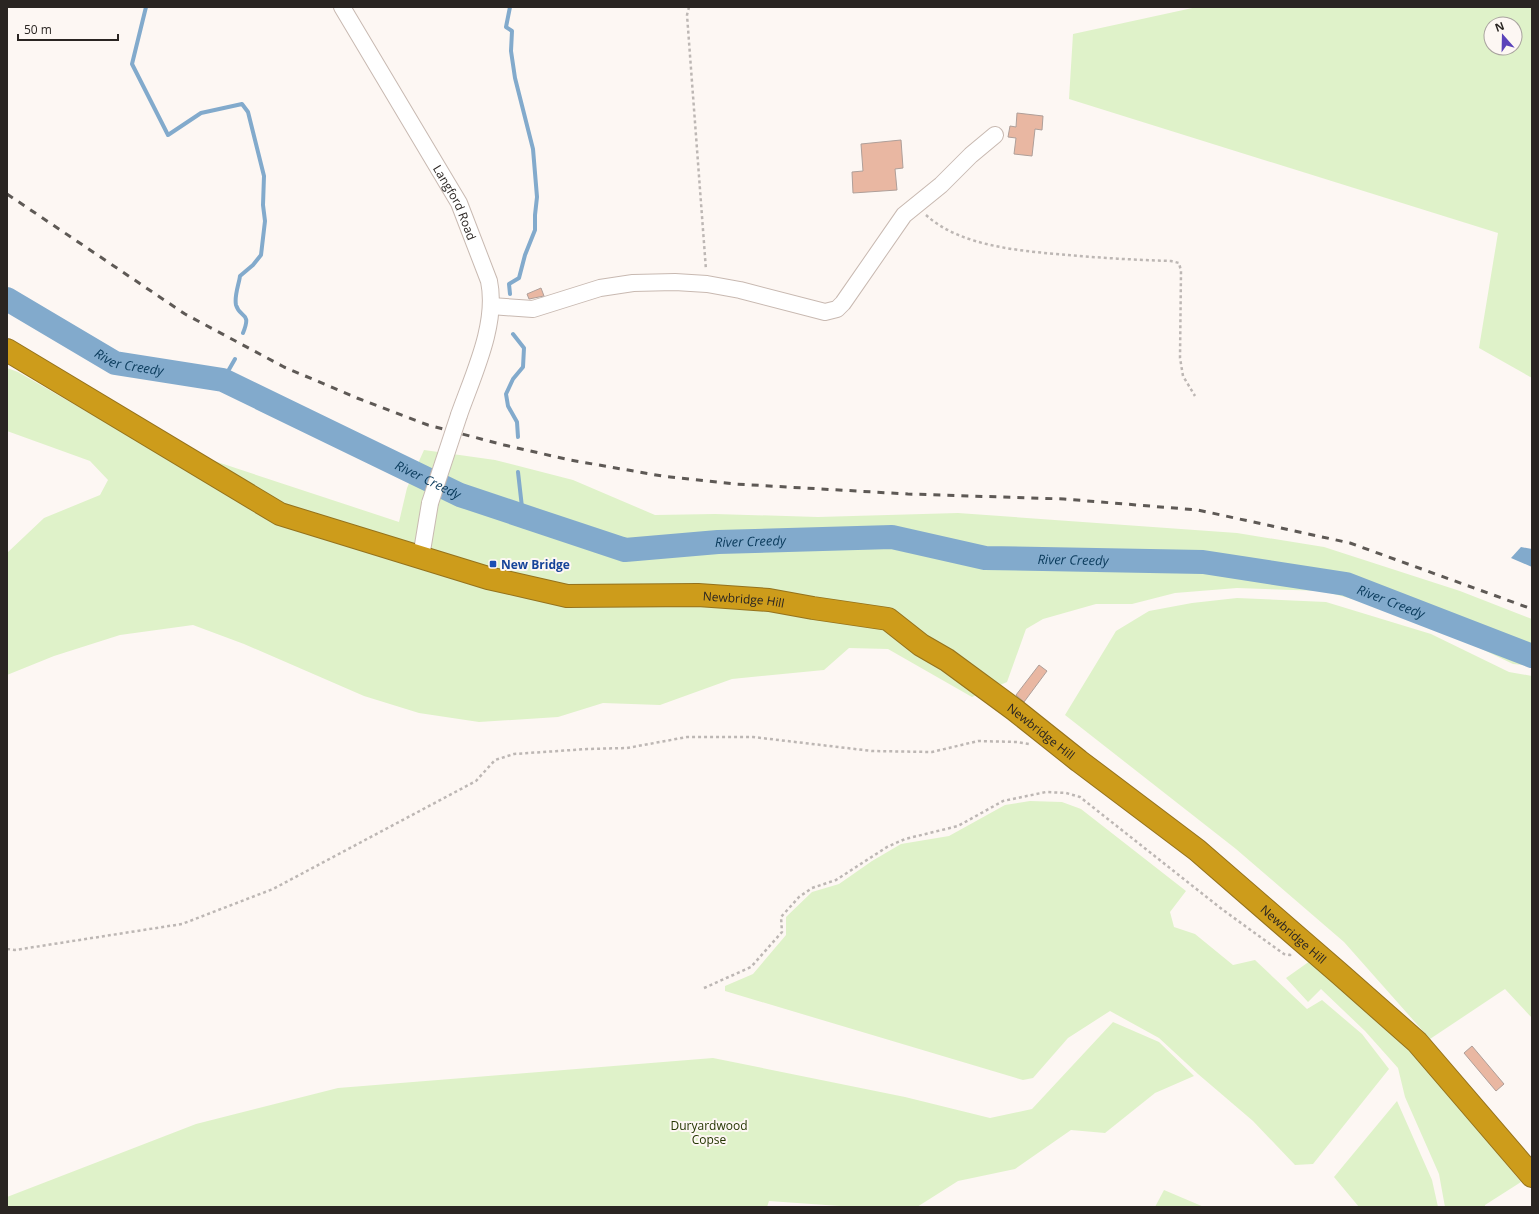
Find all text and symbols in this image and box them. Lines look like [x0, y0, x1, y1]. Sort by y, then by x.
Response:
scale bar [18, 16, 118, 42]
north arrow [1483, 16, 1523, 56]
text: N [1493, 18, 1506, 35]
text: 50 m [24, 21, 52, 38]
street label: Langford Road [430, 161, 481, 242]
water label: River Creedy [91, 344, 166, 380]
water label: River Creedy [392, 456, 465, 504]
water label: River Creedy [715, 531, 787, 551]
water label: River Creedy [1037, 550, 1110, 569]
place label: New Bridge [501, 556, 570, 573]
marker: New Bridge [488, 559, 498, 569]
water label: River Creedy [1355, 580, 1428, 623]
street label: Newbridge Hill [702, 587, 786, 611]
street label: Newbridge Hill [1004, 699, 1079, 763]
street label: Newbridge Hill [1257, 901, 1330, 967]
park label: Duryardwood Copse [671, 1117, 747, 1148]

